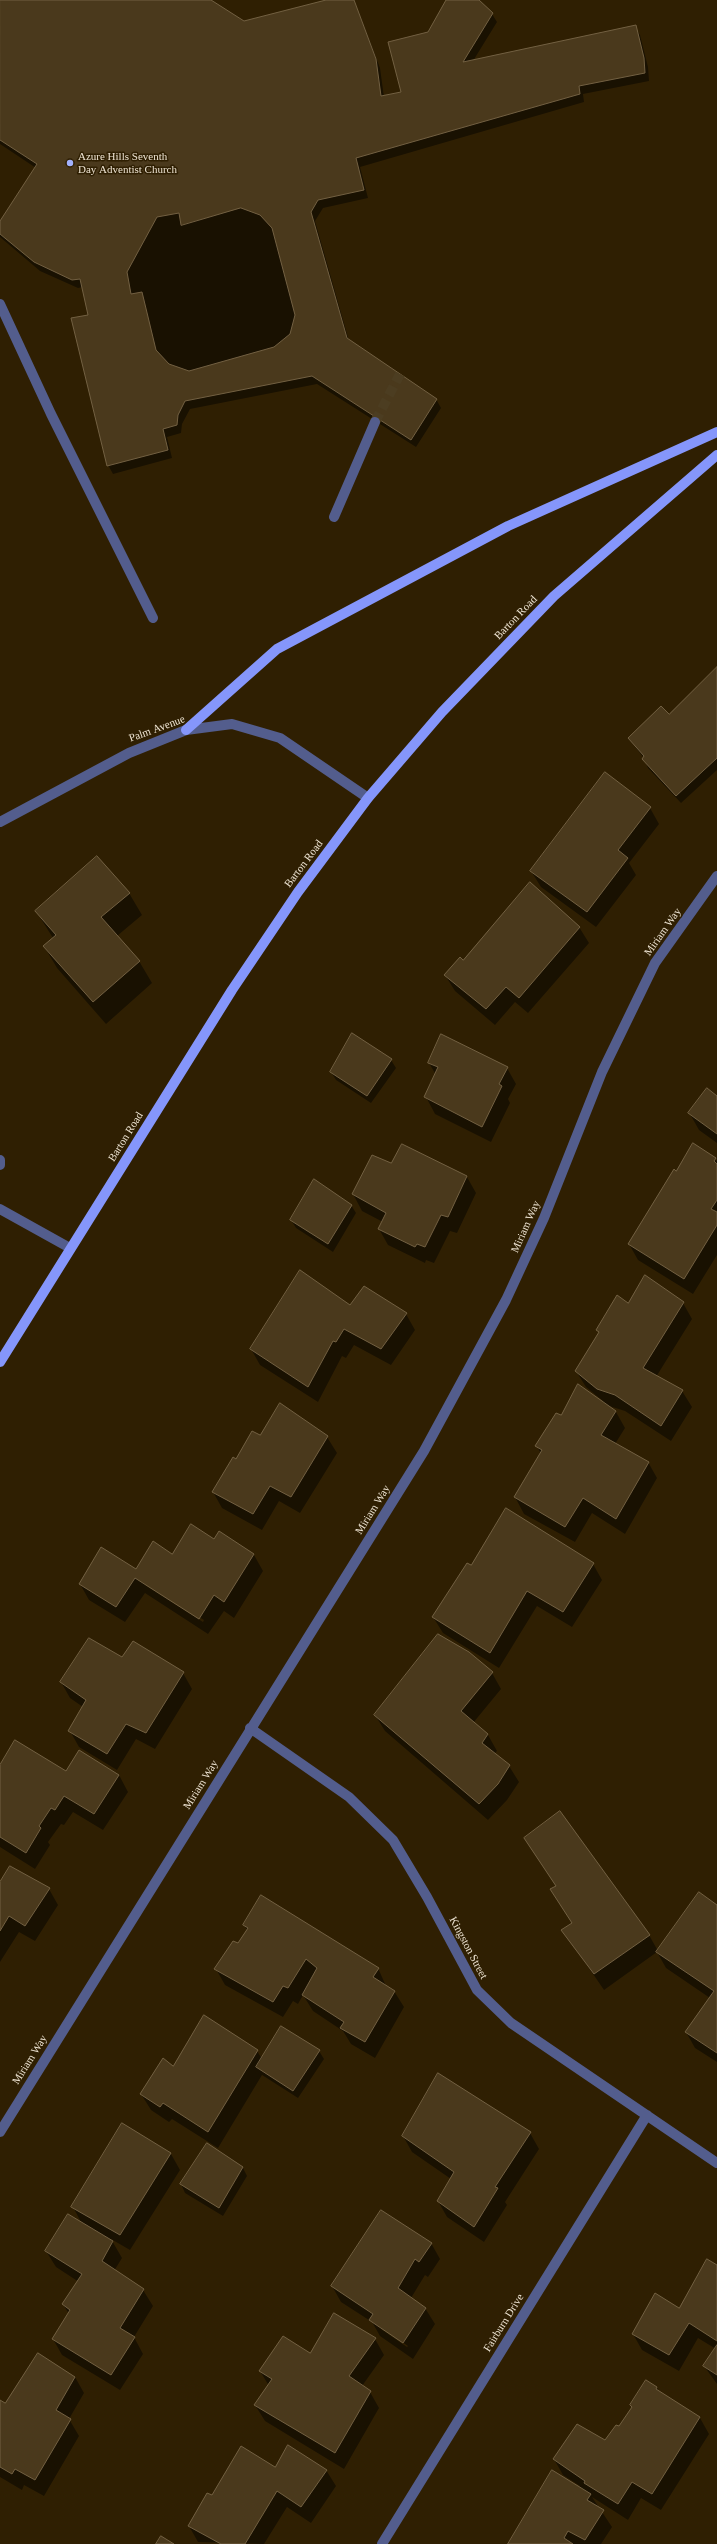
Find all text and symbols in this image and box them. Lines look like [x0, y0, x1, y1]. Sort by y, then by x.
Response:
place label: Azure Hills Seventh Day Adventist Church [78, 150, 177, 176]
marker: Azure Hills Seventh Day Adventist Church [65, 158, 75, 168]
street label: Barton Road [492, 593, 540, 643]
street label: Palm Avenue [127, 713, 187, 745]
street label: Barton Road [282, 838, 326, 890]
street label: Miriam Way [642, 905, 684, 959]
street label: Barton Road [106, 1110, 146, 1164]
street label: Miriam Way [509, 1199, 543, 1255]
street label: Miriam Way [353, 1483, 393, 1537]
street label: Miriam Way [181, 1758, 221, 1812]
street label: Kingston Street [446, 1915, 490, 1981]
street label: Miriam Way [10, 2033, 50, 2087]
street label: Fairburn Drive [481, 2292, 527, 2354]

